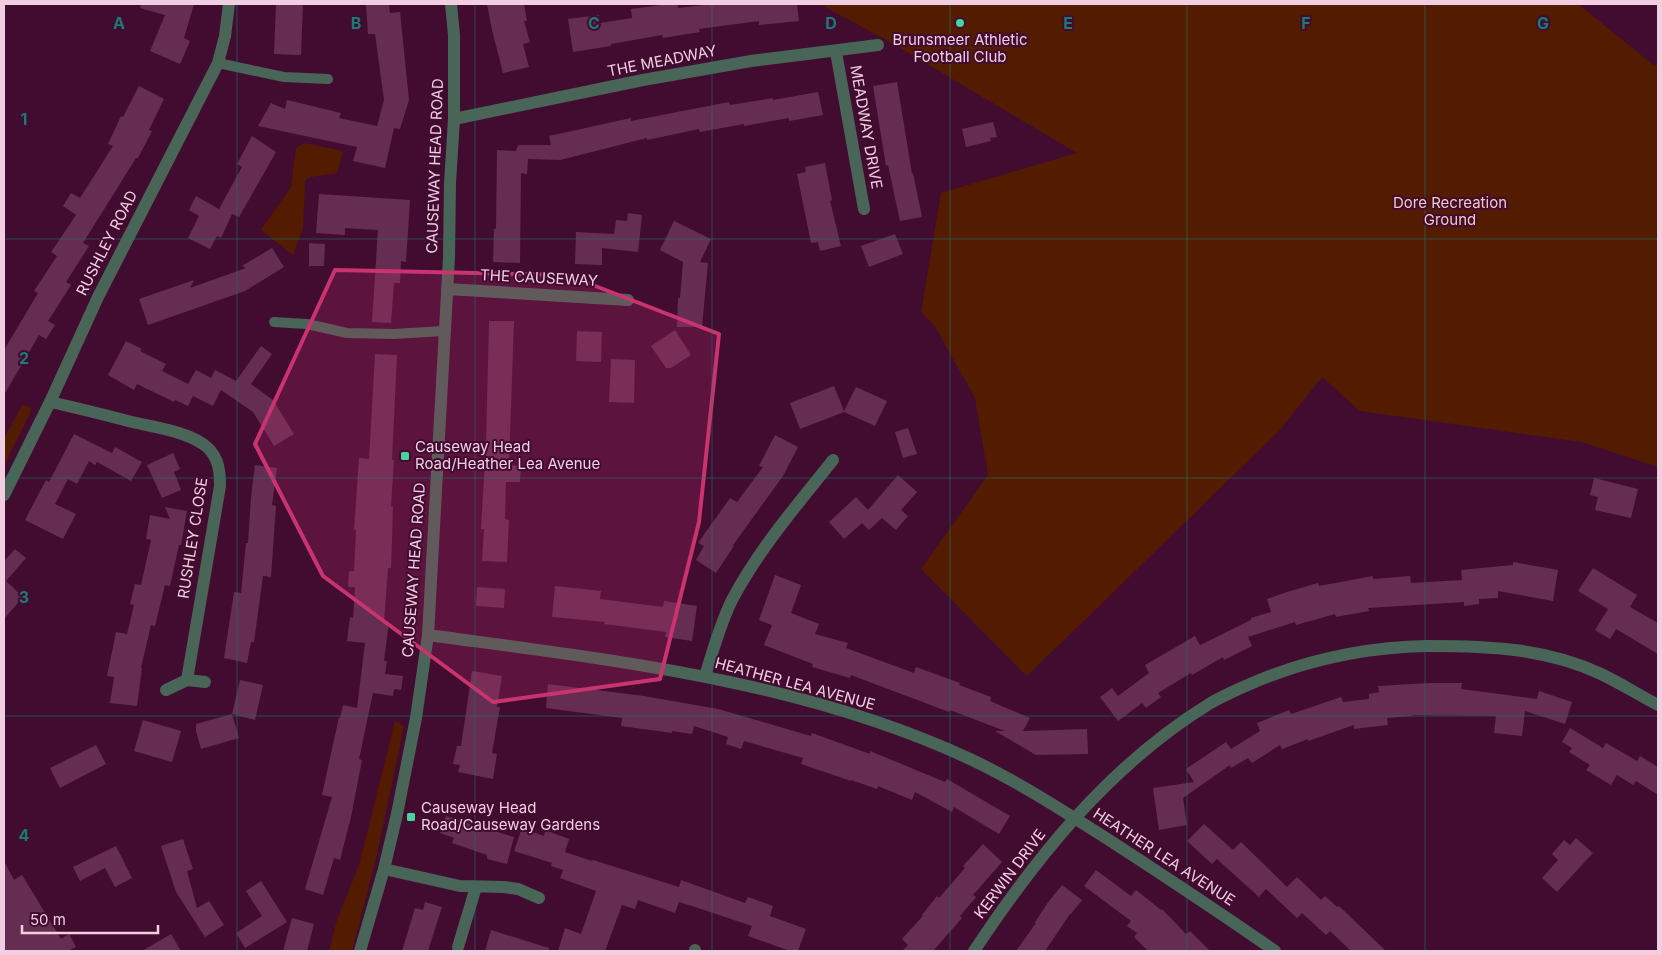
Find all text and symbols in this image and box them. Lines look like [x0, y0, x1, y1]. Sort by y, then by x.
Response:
text: A [113, 13, 125, 33]
text: B [351, 13, 361, 33]
text: C [588, 13, 600, 33]
text: D [825, 13, 837, 33]
text: E [1063, 13, 1073, 33]
text: F [1301, 13, 1311, 33]
text: G [1537, 13, 1549, 33]
marker: Brunsmeer Athletic Football Club [954, 17, 966, 29]
place label: Brunsmeer Athletic Football Club [893, 30, 1027, 66]
street label: THE MEADWAY [606, 41, 718, 80]
street label: MEADWAY DRIVE [846, 64, 887, 190]
street label: CAUSEWAY HEAD ROAD [422, 78, 447, 254]
text: 1 [21, 109, 27, 129]
street label: RUSHLEY ROAD [72, 187, 141, 298]
park label: Dore Recreation Ground [1393, 193, 1507, 229]
street label: THE CAUSEWAY [480, 265, 598, 290]
text: 2 [19, 348, 29, 368]
place label: Causeway Head Road/Heather Lea Avenue [415, 437, 600, 473]
marker: Causeway Head Road/Heather Lea Avenue [399, 450, 411, 462]
street label: RUSHLEY CLOSE [174, 476, 211, 600]
street label: CAUSEWAY HEAD ROAD [398, 482, 429, 658]
text: 3 [19, 587, 29, 607]
street label: HEATHER LEA AVENUE [713, 653, 877, 714]
place label: Causeway Head Road/Causeway Gardens [421, 798, 600, 834]
street label: HEATHER LEA AVENUE [1090, 804, 1239, 910]
marker: Causeway Head Road/Causeway Gardens [405, 811, 417, 823]
text: 4 [19, 825, 30, 845]
street label: KERWIN DRIVE [970, 825, 1049, 922]
scale bar [22, 902, 159, 934]
text: 50 m [30, 910, 66, 929]

